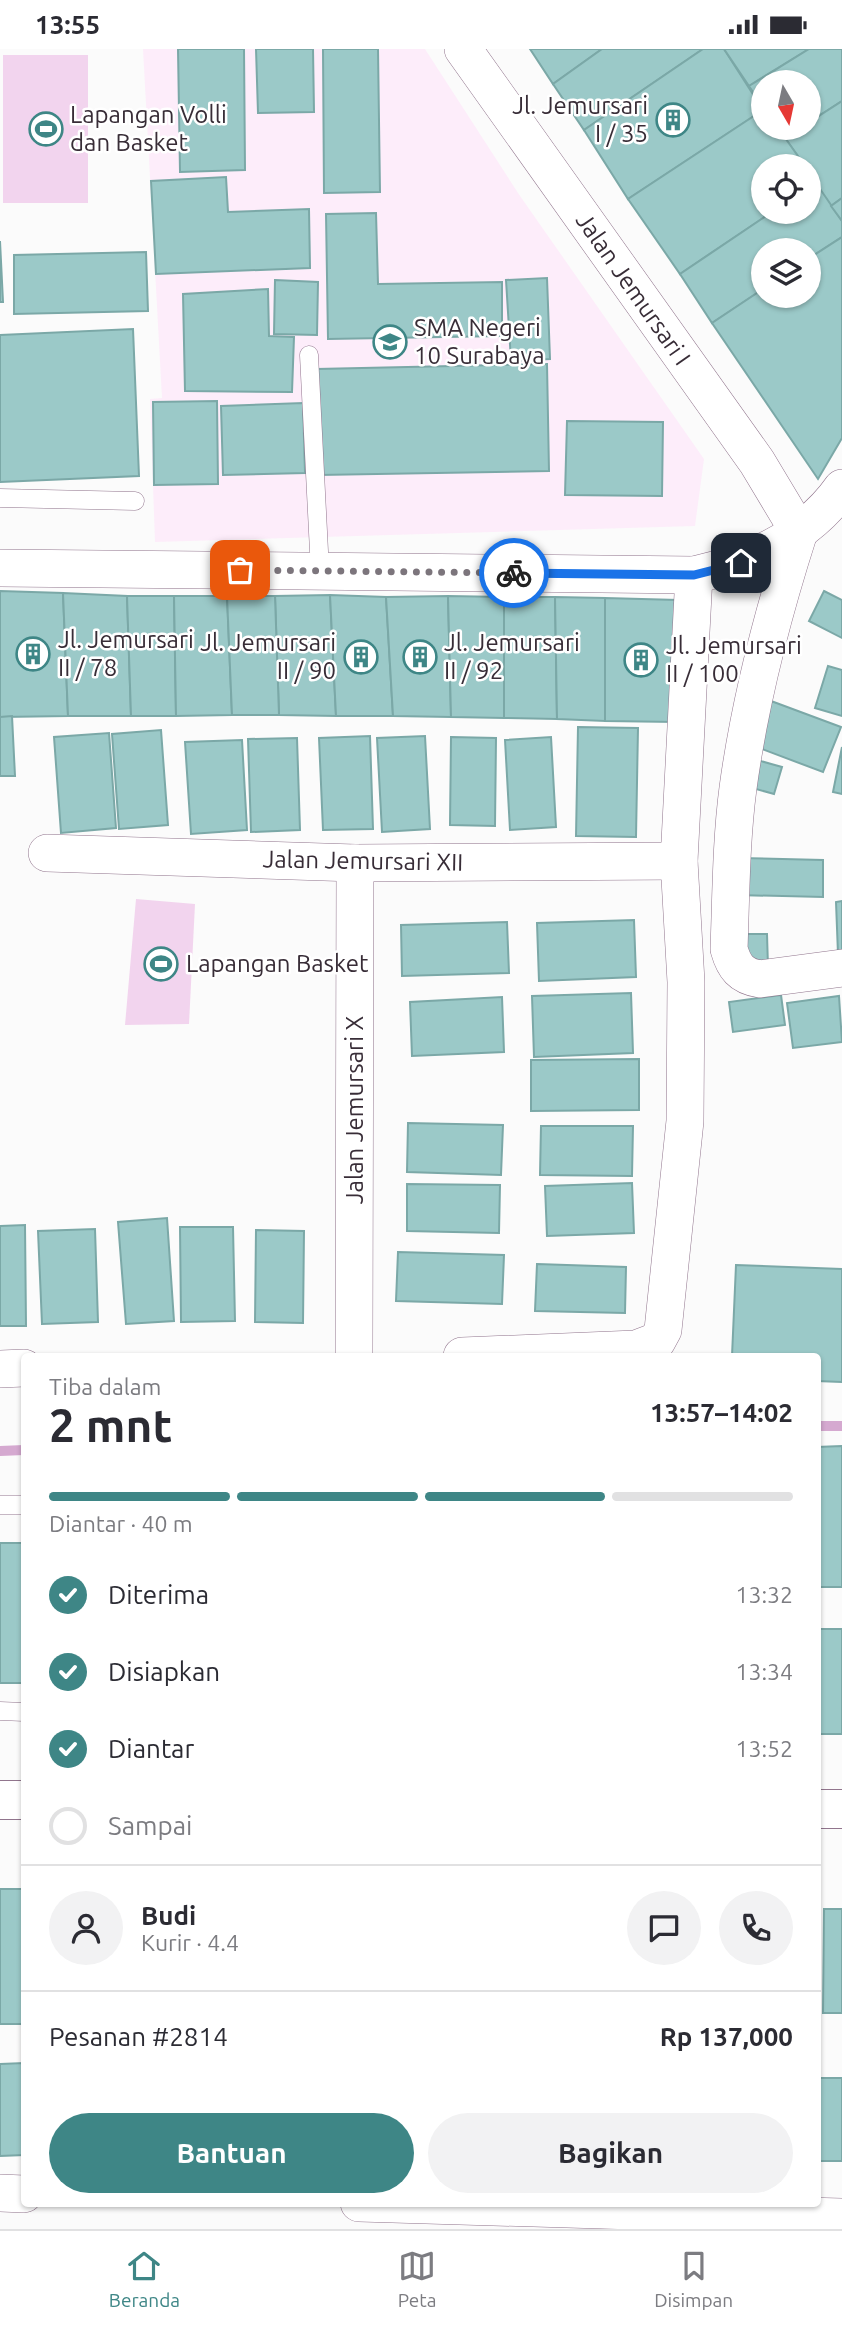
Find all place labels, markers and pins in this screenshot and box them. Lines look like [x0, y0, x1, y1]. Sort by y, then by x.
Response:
place label: Jl. Jemursari I / 35 [512, 92, 648, 147]
place label: Lapangan Volli dan Basket [70, 101, 227, 156]
building icon: Jl. Jemursari I / 35 [654, 101, 692, 139]
sports icon: Lapangan Volli dan Basket [27, 110, 65, 148]
place label: SMA Negeri 10 Surabaya [414, 314, 545, 369]
school or university icon: SMA Negeri 10 Surabaya [371, 323, 409, 361]
pin [711, 533, 771, 593]
pin [210, 540, 270, 600]
place label: Jl. Jemursari II / 78 [58, 626, 194, 681]
place label: Jl. Jemursari II / 90 [200, 629, 336, 684]
place label: Jl. Jemursari II / 92 [444, 629, 580, 684]
place label: Jl. Jemursari II / 100 [666, 632, 802, 687]
building icon: Jl. Jemursari II / 78 [14, 635, 52, 673]
building icon: Jl. Jemursari II / 90 [342, 638, 380, 676]
building icon: Jl. Jemursari II / 92 [401, 638, 439, 676]
building icon: Jl. Jemursari II / 100 [622, 641, 660, 679]
sports icon: Lapangan Basket [142, 945, 180, 983]
place label: Lapangan Basket [186, 950, 369, 977]

